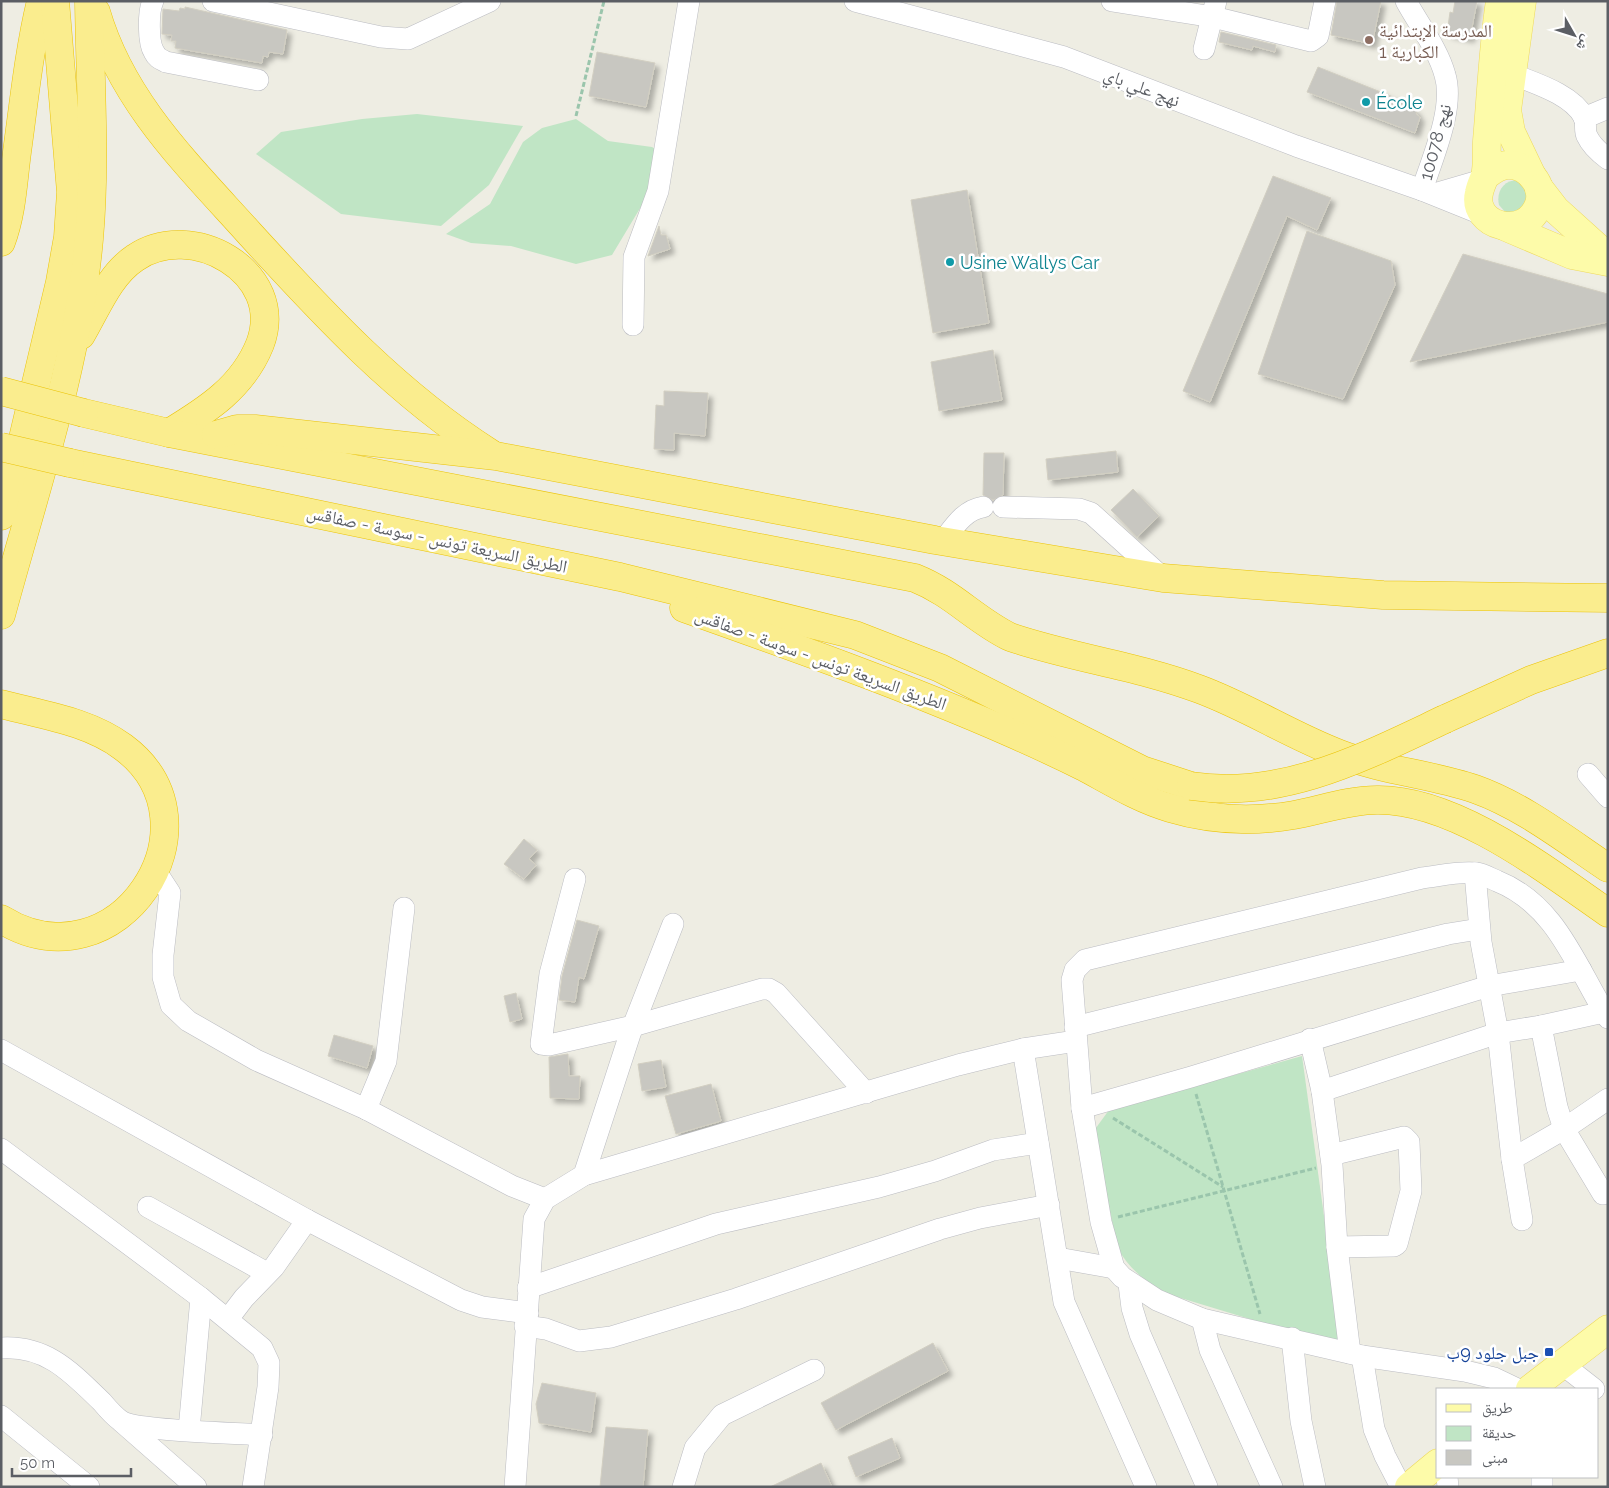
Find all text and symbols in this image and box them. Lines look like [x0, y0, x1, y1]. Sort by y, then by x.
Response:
north arrow [1549, 10, 1599, 60]
place label: المدرسة الإبتدائية الكبارية 1 [1379, 20, 1492, 62]
text: ش [1572, 32, 1595, 54]
marker: المدرسة الإبتدائية الكبارية 1 [1363, 34, 1375, 46]
street label: نهج علي باي [1099, 63, 1183, 115]
place label: École [1376, 91, 1423, 113]
marker: École [1360, 96, 1372, 108]
street label: نهج 10078 [1415, 101, 1457, 183]
place label: Usine Wallys Car [960, 252, 1100, 273]
marker: Usine Wallys Car [944, 256, 956, 268]
street label: الطريق السريعة تونس - سوسة - صفاقس [305, 501, 569, 578]
street label: الطريق السريعة تونس - سوسة - صفاقس [692, 604, 950, 715]
place label: جبل جلود 9ب [1446, 1342, 1539, 1364]
marker: جبل جلود 9ب [1543, 1346, 1555, 1358]
legend [1436, 1388, 1599, 1478]
text: طريق [1482, 1399, 1513, 1418]
text: حديقة [1482, 1424, 1517, 1442]
scale bar [12, 1446, 131, 1478]
text: مبنى [1482, 1449, 1508, 1468]
text: 50 m [20, 1454, 55, 1472]

